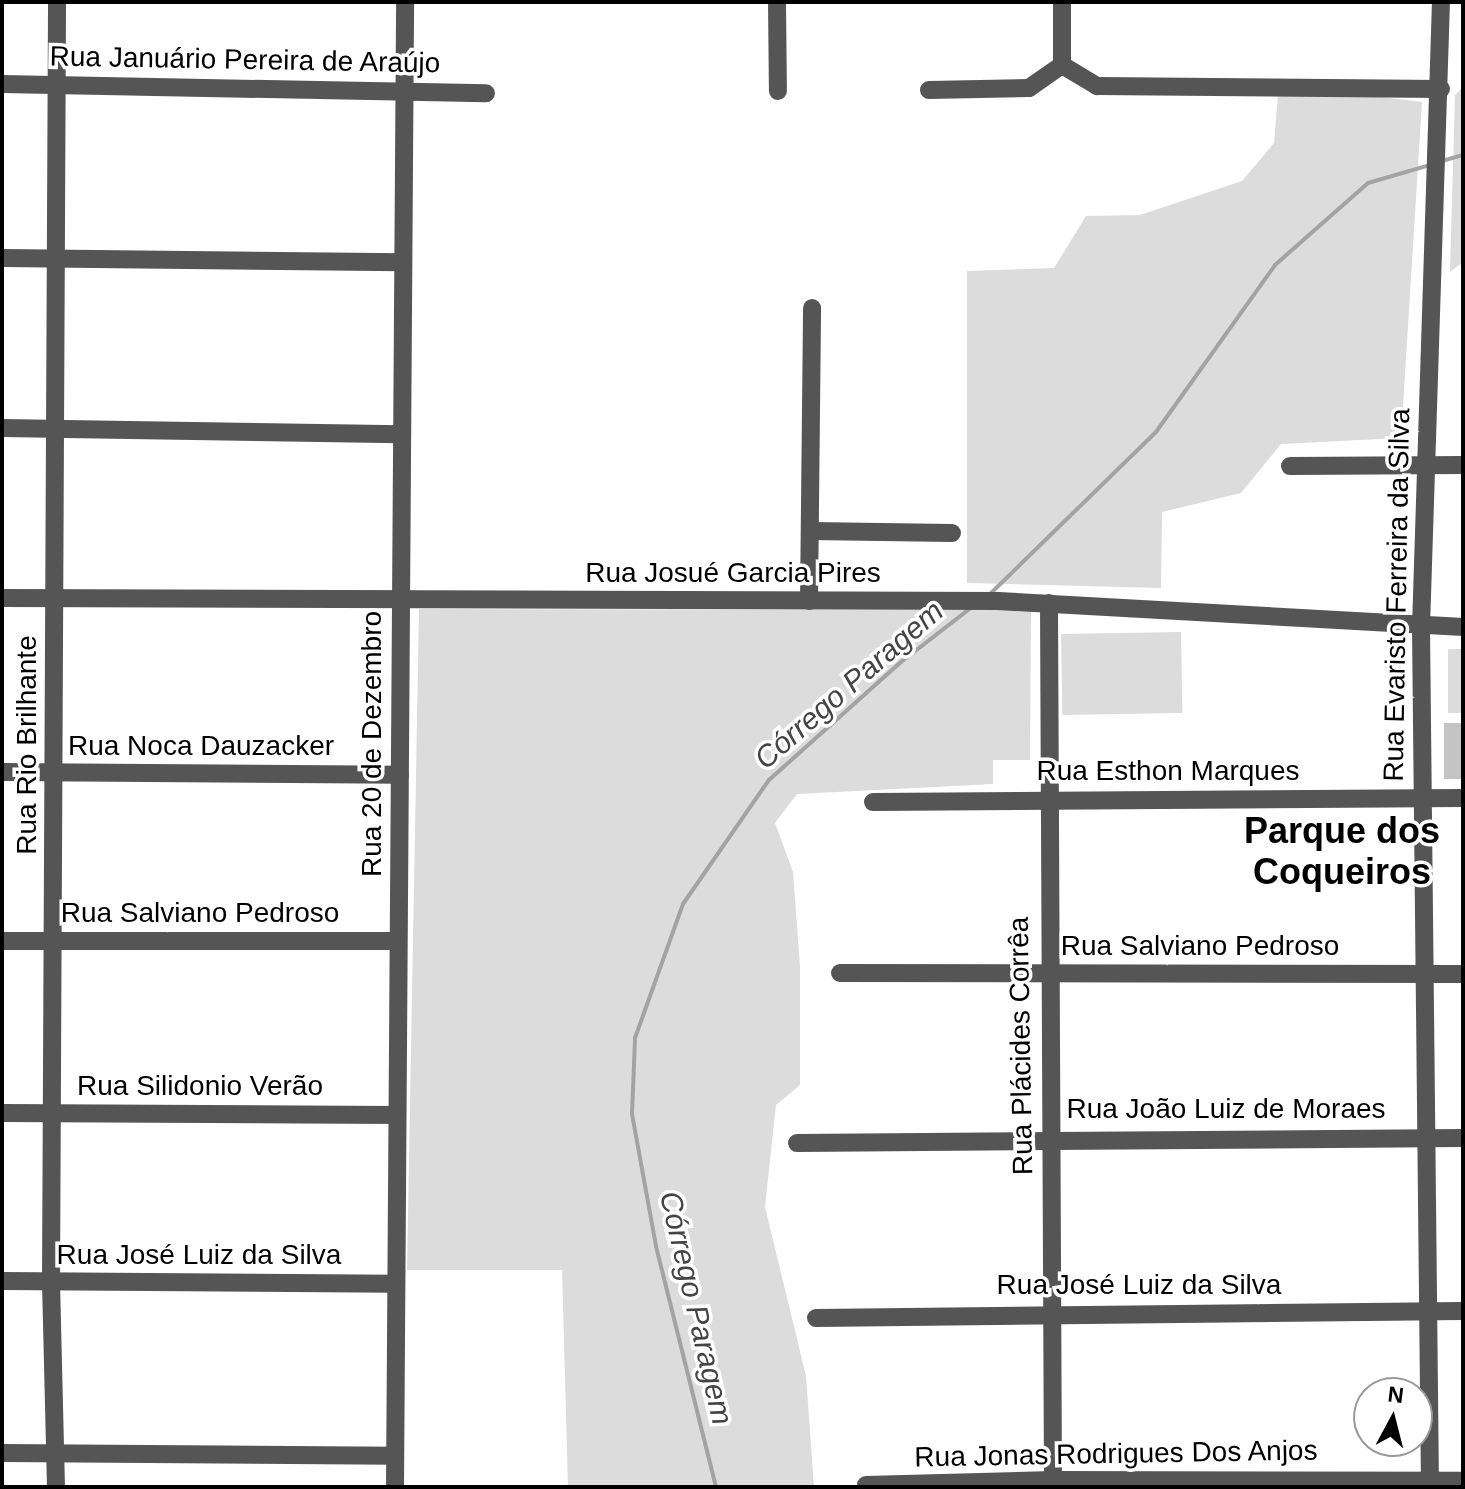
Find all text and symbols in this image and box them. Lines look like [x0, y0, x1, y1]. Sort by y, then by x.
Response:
street label: Rua Januário Pereira de Araújo [49, 40, 441, 80]
street label: Rua Evaristo Ferreira da Silva [1377, 408, 1417, 782]
street label: Rua Josué Garcia Pires [585, 556, 881, 590]
water label: Córrego Paragem [747, 593, 951, 777]
street label: Rua 20 de Dezembro [355, 611, 389, 877]
street label: Rua Rio Brilhante [10, 635, 44, 855]
street label: Rua Noca Dauzacker [68, 729, 334, 763]
street label: Rua Esthon Marques [1036, 754, 1300, 788]
district label: Parque dos Coqueiros [1244, 808, 1440, 893]
street label: Rua Salviano Pedroso [61, 896, 339, 930]
street label: Rua Plácides Corrêa [1002, 917, 1040, 1175]
street label: Rua Salviano Pedroso [1061, 929, 1339, 963]
street label: Rua Silidonio Verão [77, 1069, 323, 1103]
street label: Rua João Luiz de Moraes [1066, 1092, 1386, 1126]
water label: Córrego Paragem [652, 1188, 740, 1428]
street label: Rua José Luiz da Silva [57, 1238, 341, 1272]
street label: Rua José Luiz da Silva [997, 1268, 1281, 1302]
north arrow [1353, 1377, 1433, 1457]
text: N [1386, 1381, 1405, 1408]
street label: Rua Jonas Rodrigues Dos Anjos [913, 1434, 1319, 1474]

